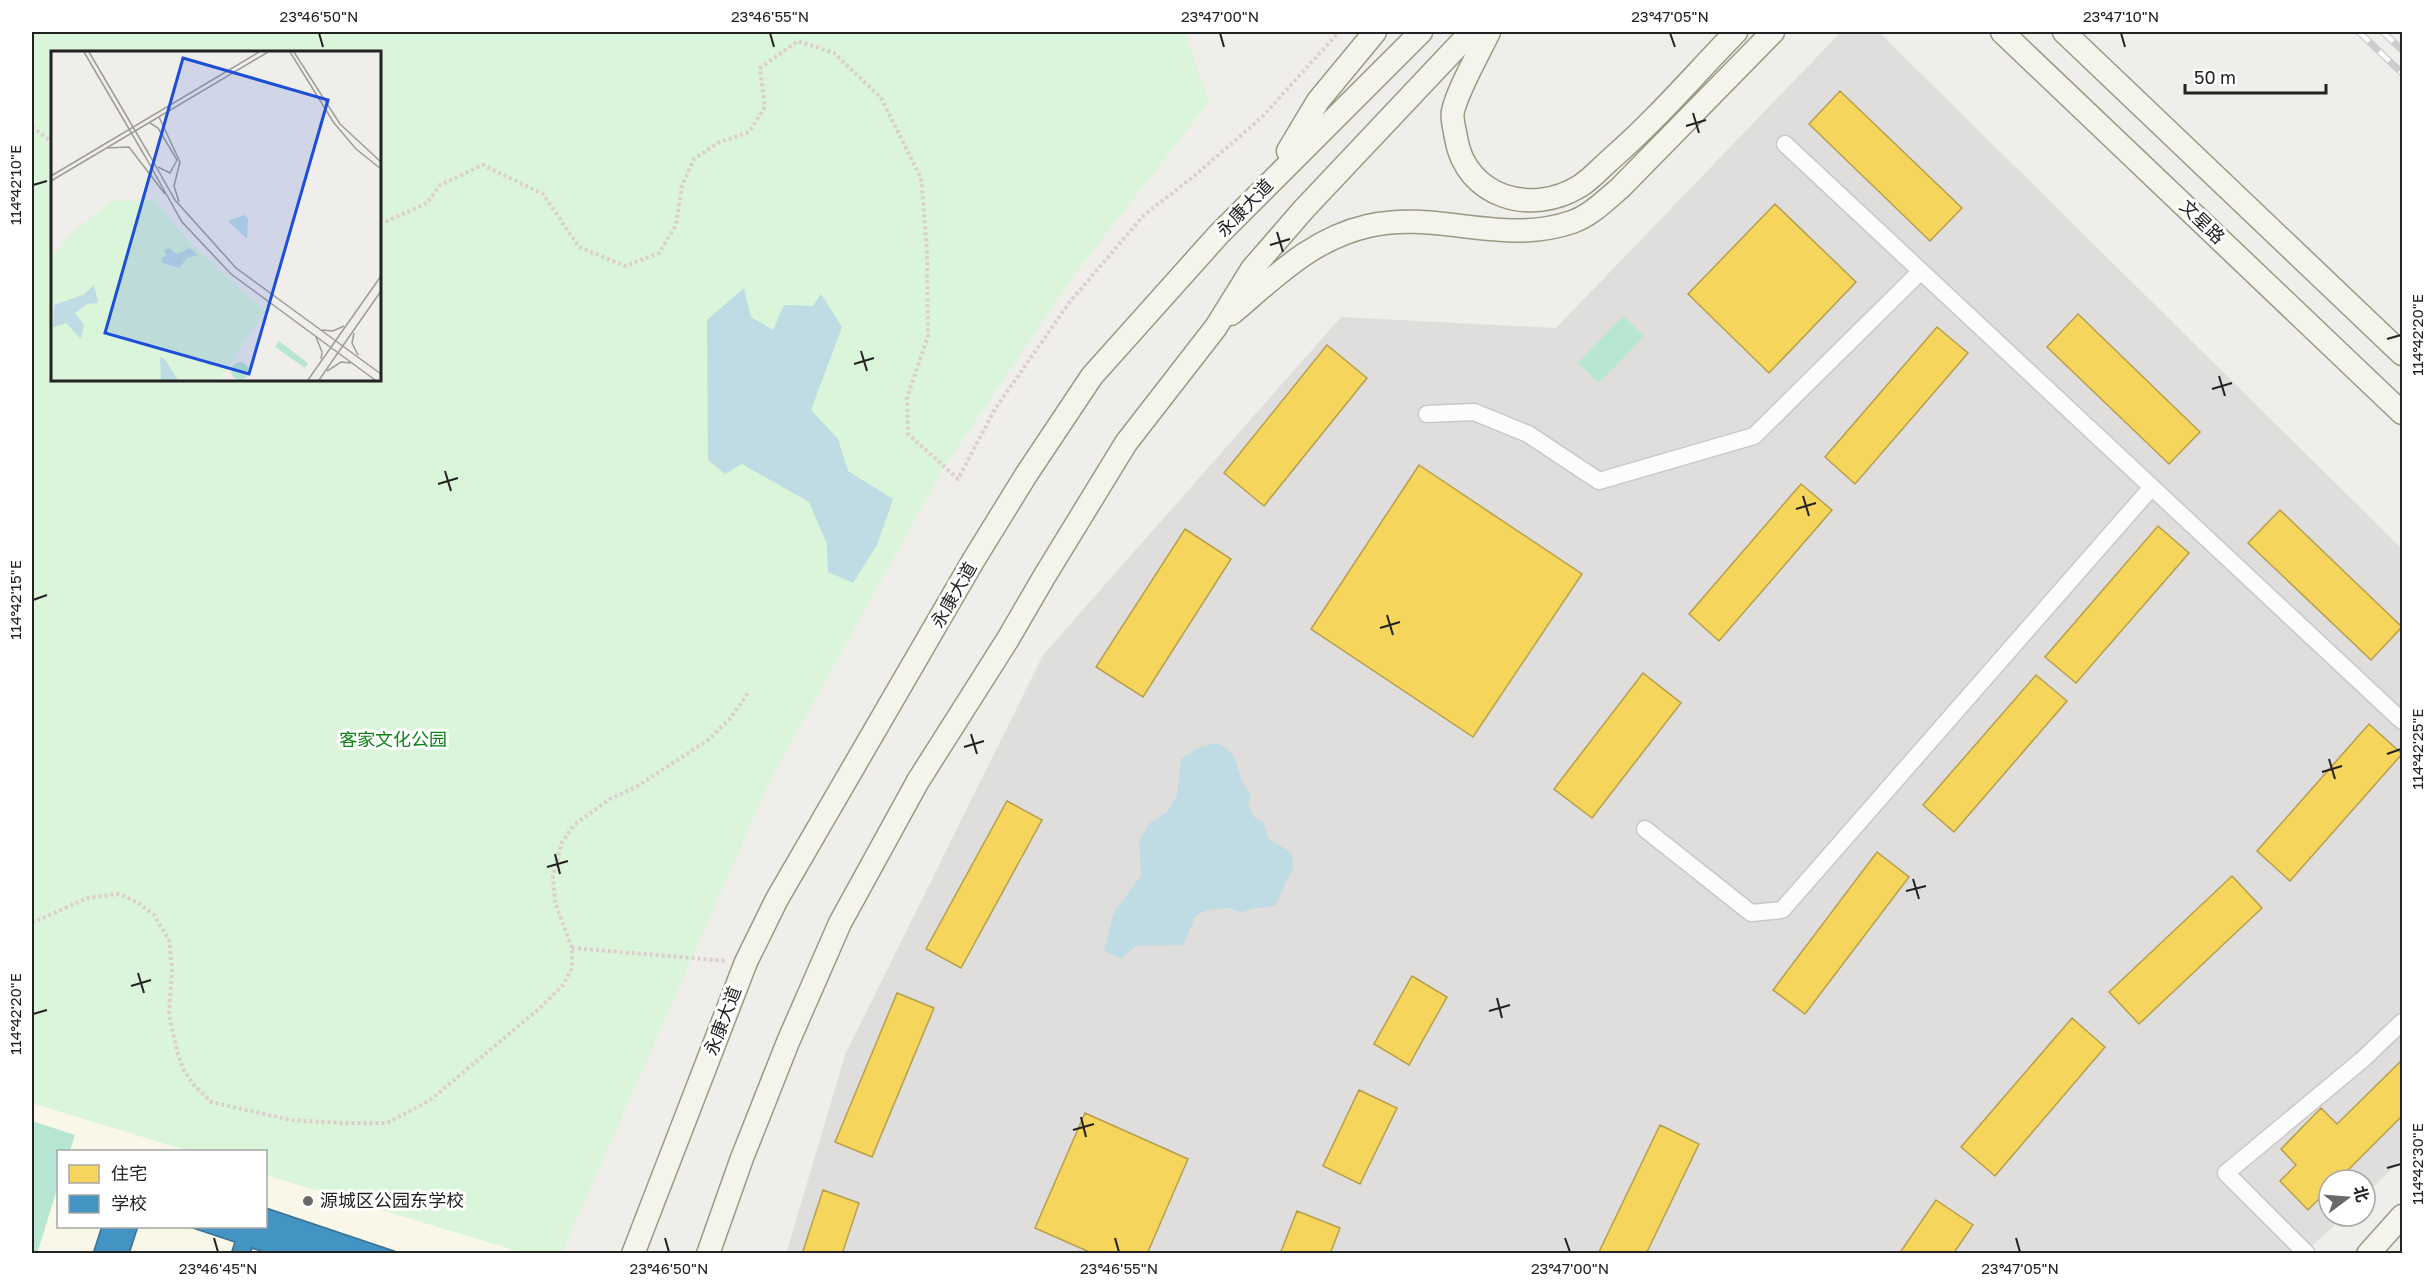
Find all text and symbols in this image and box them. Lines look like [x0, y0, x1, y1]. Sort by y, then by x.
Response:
text: 23°46'50"N [280, 7, 358, 25]
text: 23°46'55"N [731, 7, 809, 25]
text: 23°47'00"N [1181, 7, 1259, 25]
text: 23°47'05"N [1631, 7, 1709, 25]
text: 23°47'10"N [2083, 7, 2159, 25]
inset map [51, 51, 381, 381]
scale bar [2185, 57, 2326, 95]
text: 50 m [2194, 66, 2236, 88]
text: 114°42'10"E [6, 145, 24, 225]
street label: 永康大道 [1211, 174, 1277, 241]
street label: 文星路 [2176, 195, 2230, 248]
text: 114°42'20"E [2408, 294, 2426, 376]
street label: 永康大道 [926, 558, 981, 631]
text: 114°42'15"E [6, 560, 24, 640]
text: 114°42'25"E [2408, 708, 2426, 790]
park label: 客家文化公园 [339, 728, 447, 750]
text: 114°42'20"E [6, 973, 24, 1055]
street label: 永康大道 [699, 983, 745, 1058]
text: 114°42'30"E [2408, 1123, 2426, 1205]
legend [57, 1150, 267, 1228]
text: 住宅 [111, 1162, 147, 1184]
north arrow [2317, 1168, 2377, 1228]
text: 北 [2350, 1183, 2373, 1204]
place label: 源城区公园东学校 [320, 1189, 464, 1211]
text: 学校 [111, 1192, 147, 1214]
marker: 源城区公园东学校 [301, 1194, 315, 1208]
text: 23°46'45"N [179, 1259, 257, 1277]
text: 23°46'50"N [630, 1259, 708, 1277]
text: 23°46'55"N [1080, 1259, 1158, 1277]
text: 23°47'00"N [1531, 1259, 1609, 1277]
text: 23°47'05"N [1981, 1259, 2059, 1277]

